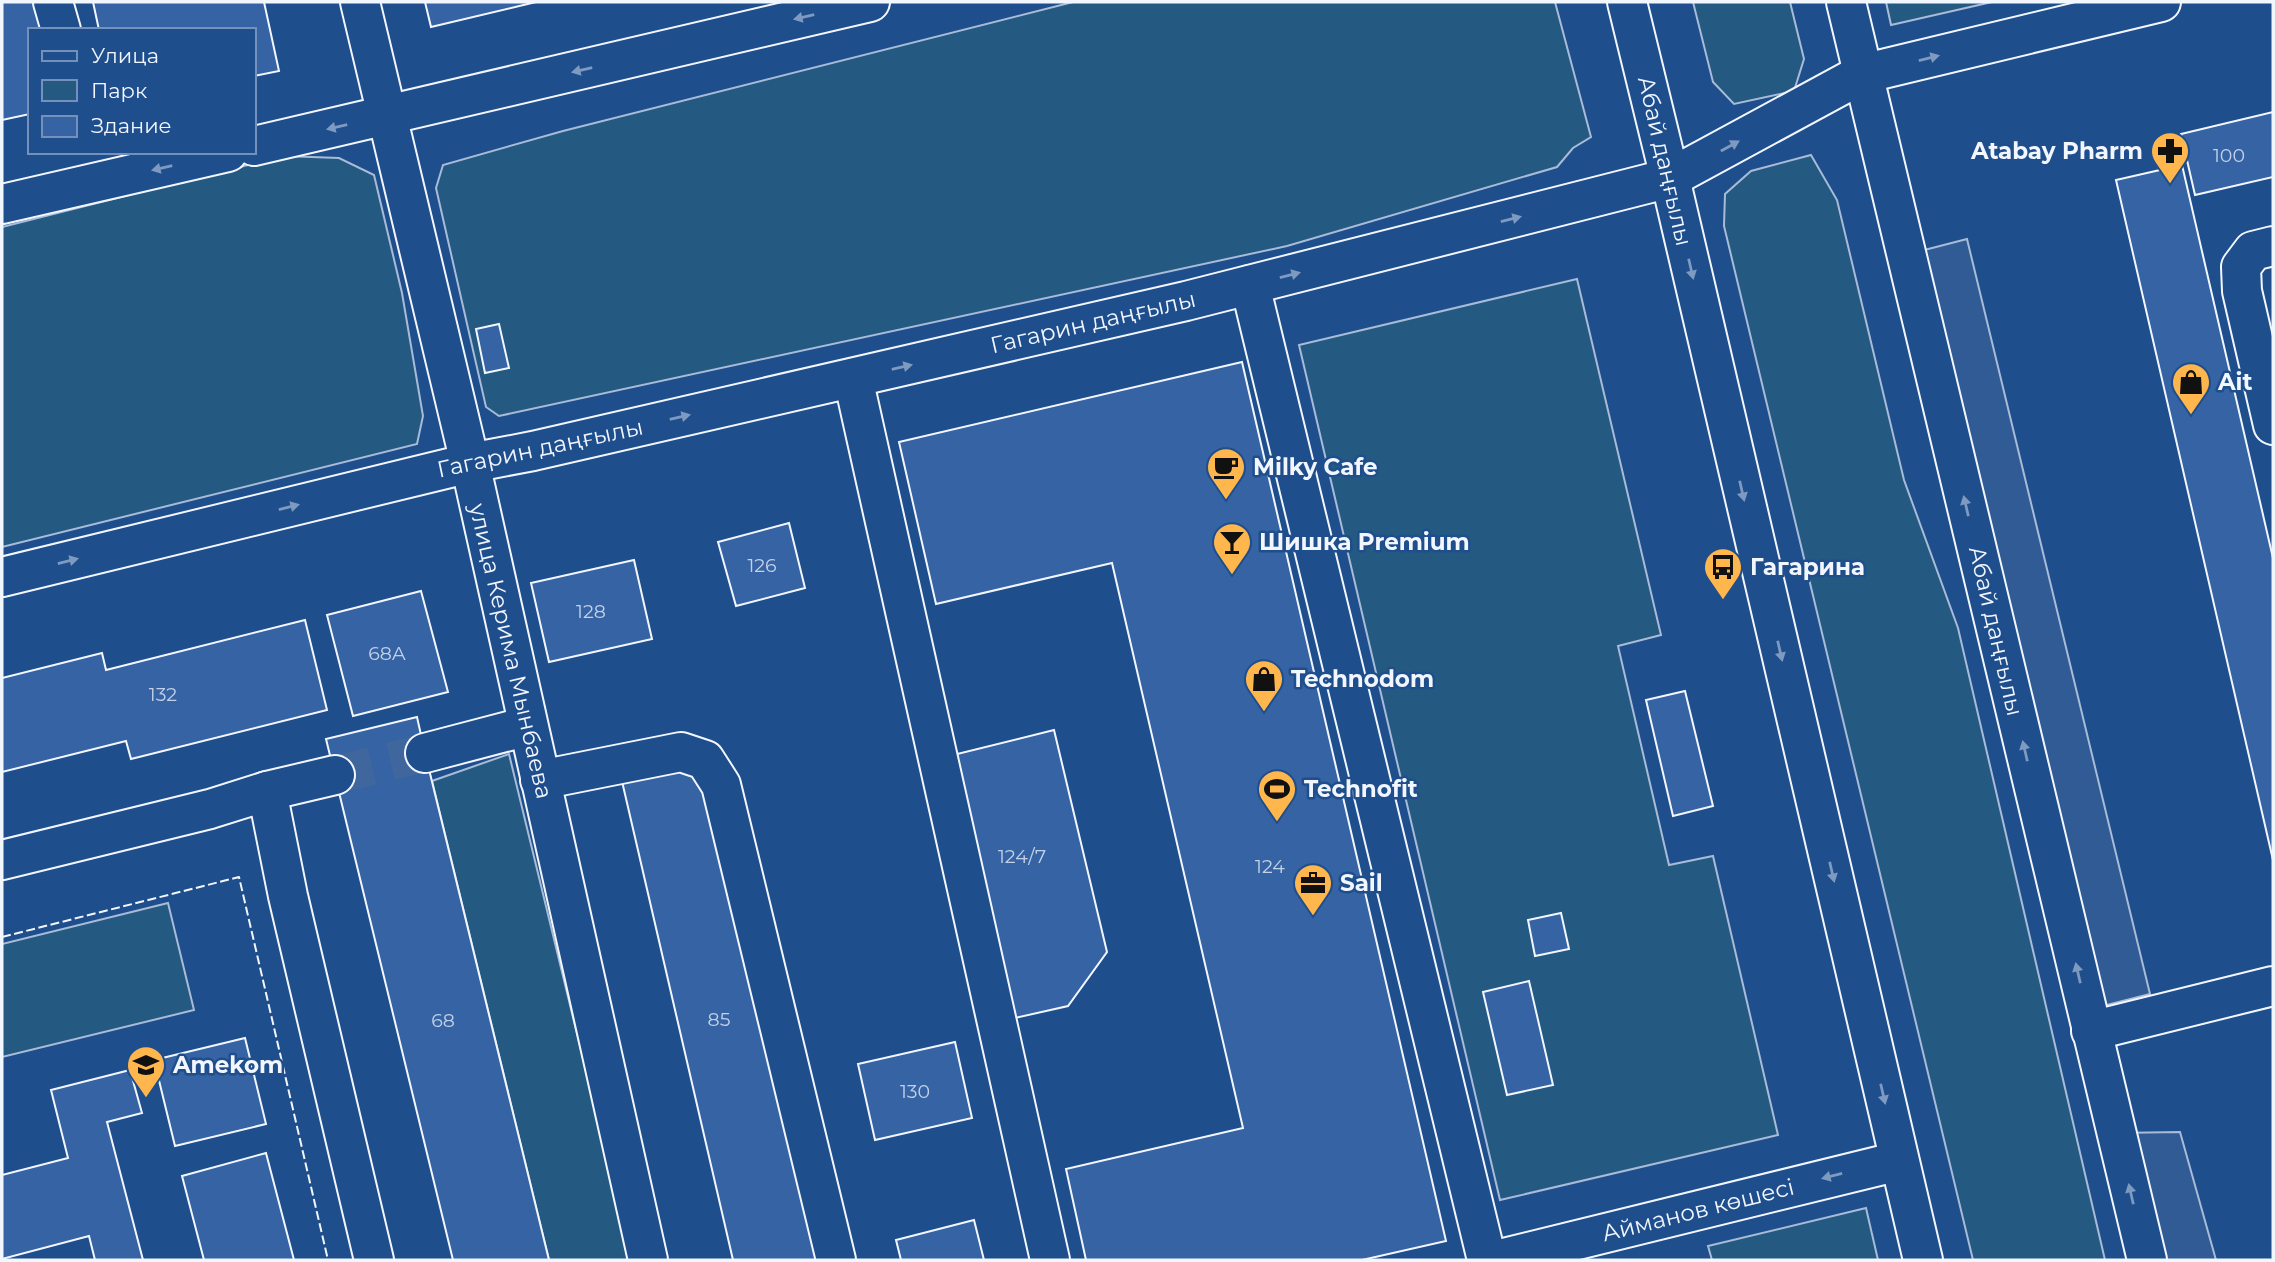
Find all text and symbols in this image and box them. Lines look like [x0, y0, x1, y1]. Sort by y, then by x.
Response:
one-way arrow [792, 12, 814, 23]
legend [28, 28, 256, 154]
text: Улица [91, 43, 159, 68]
one-way arrow [1918, 52, 1940, 63]
one-way arrow [571, 65, 593, 76]
street label: Абай даңғылы [1632, 73, 1698, 249]
text: Парк [91, 78, 147, 103]
text: Здание [91, 113, 172, 138]
one-way arrow [326, 122, 348, 133]
pharmacy icon: Atabay Pharm [2149, 130, 2191, 185]
place label: Atabay Pharm [1970, 137, 2143, 165]
one-way arrow [1720, 140, 1740, 152]
house number: 100 [2213, 144, 2245, 167]
one-way arrow [151, 162, 173, 173]
one-way arrow [1500, 213, 1522, 224]
one-way arrow [1686, 258, 1697, 280]
one-way arrow [1279, 269, 1301, 280]
street label: Гагарин даңғылы [988, 285, 1198, 359]
one-way arrow [891, 361, 913, 372]
shop icon: Ait [2170, 361, 2212, 416]
place label: Ait [2217, 368, 2253, 396]
street label: Гагарин даңғылы [434, 412, 646, 484]
one-way arrow [669, 412, 691, 423]
cafe icon: Milky Cafe [1205, 446, 1247, 501]
place label: Milky Cafe [1253, 453, 1378, 481]
one-way arrow [1737, 480, 1748, 502]
one-way arrow [1960, 495, 1971, 517]
street label: улица Керима Мынбаева [463, 499, 559, 802]
one-way arrow [278, 501, 300, 512]
bar icon: Шишка Premium [1211, 521, 1253, 576]
place label: Шишка Premium [1259, 528, 1470, 556]
street label: Абай даңғылы [1963, 543, 2029, 719]
bus stop icon: Гагарина [1702, 546, 1744, 601]
place label: Гагарина [1750, 553, 1865, 581]
house number: 126 [747, 554, 777, 577]
one-way arrow [57, 555, 79, 566]
house number: 128 [576, 600, 606, 623]
one-way arrow [1775, 640, 1786, 662]
house number: 68А [368, 642, 406, 665]
shop icon: Technodom [1243, 658, 1285, 713]
place label: Technodom [1291, 665, 1434, 693]
house number: 132 [149, 683, 177, 706]
one-way arrow [2019, 740, 2030, 762]
sports icon: Technofit [1256, 768, 1298, 823]
place label: Technofit [1304, 775, 1418, 803]
house number: 124/7 [998, 845, 1046, 868]
house number: 124 [1255, 855, 1285, 878]
office icon: Sail [1292, 862, 1334, 917]
one-way arrow [1827, 862, 1838, 884]
place label: Sail [1340, 869, 1383, 897]
one-way arrow [2072, 962, 2083, 984]
house number: 85 [708, 1008, 731, 1031]
house number: 68 [431, 1009, 455, 1032]
school or university icon: Amekom [125, 1044, 167, 1099]
place label: Amekom [172, 1051, 283, 1079]
house number: 130 [900, 1080, 930, 1103]
one-way arrow [1878, 1083, 1889, 1105]
one-way arrow [1821, 1171, 1843, 1182]
street label: Айманов көшесі [1599, 1173, 1797, 1247]
one-way arrow [2125, 1183, 2136, 1205]

